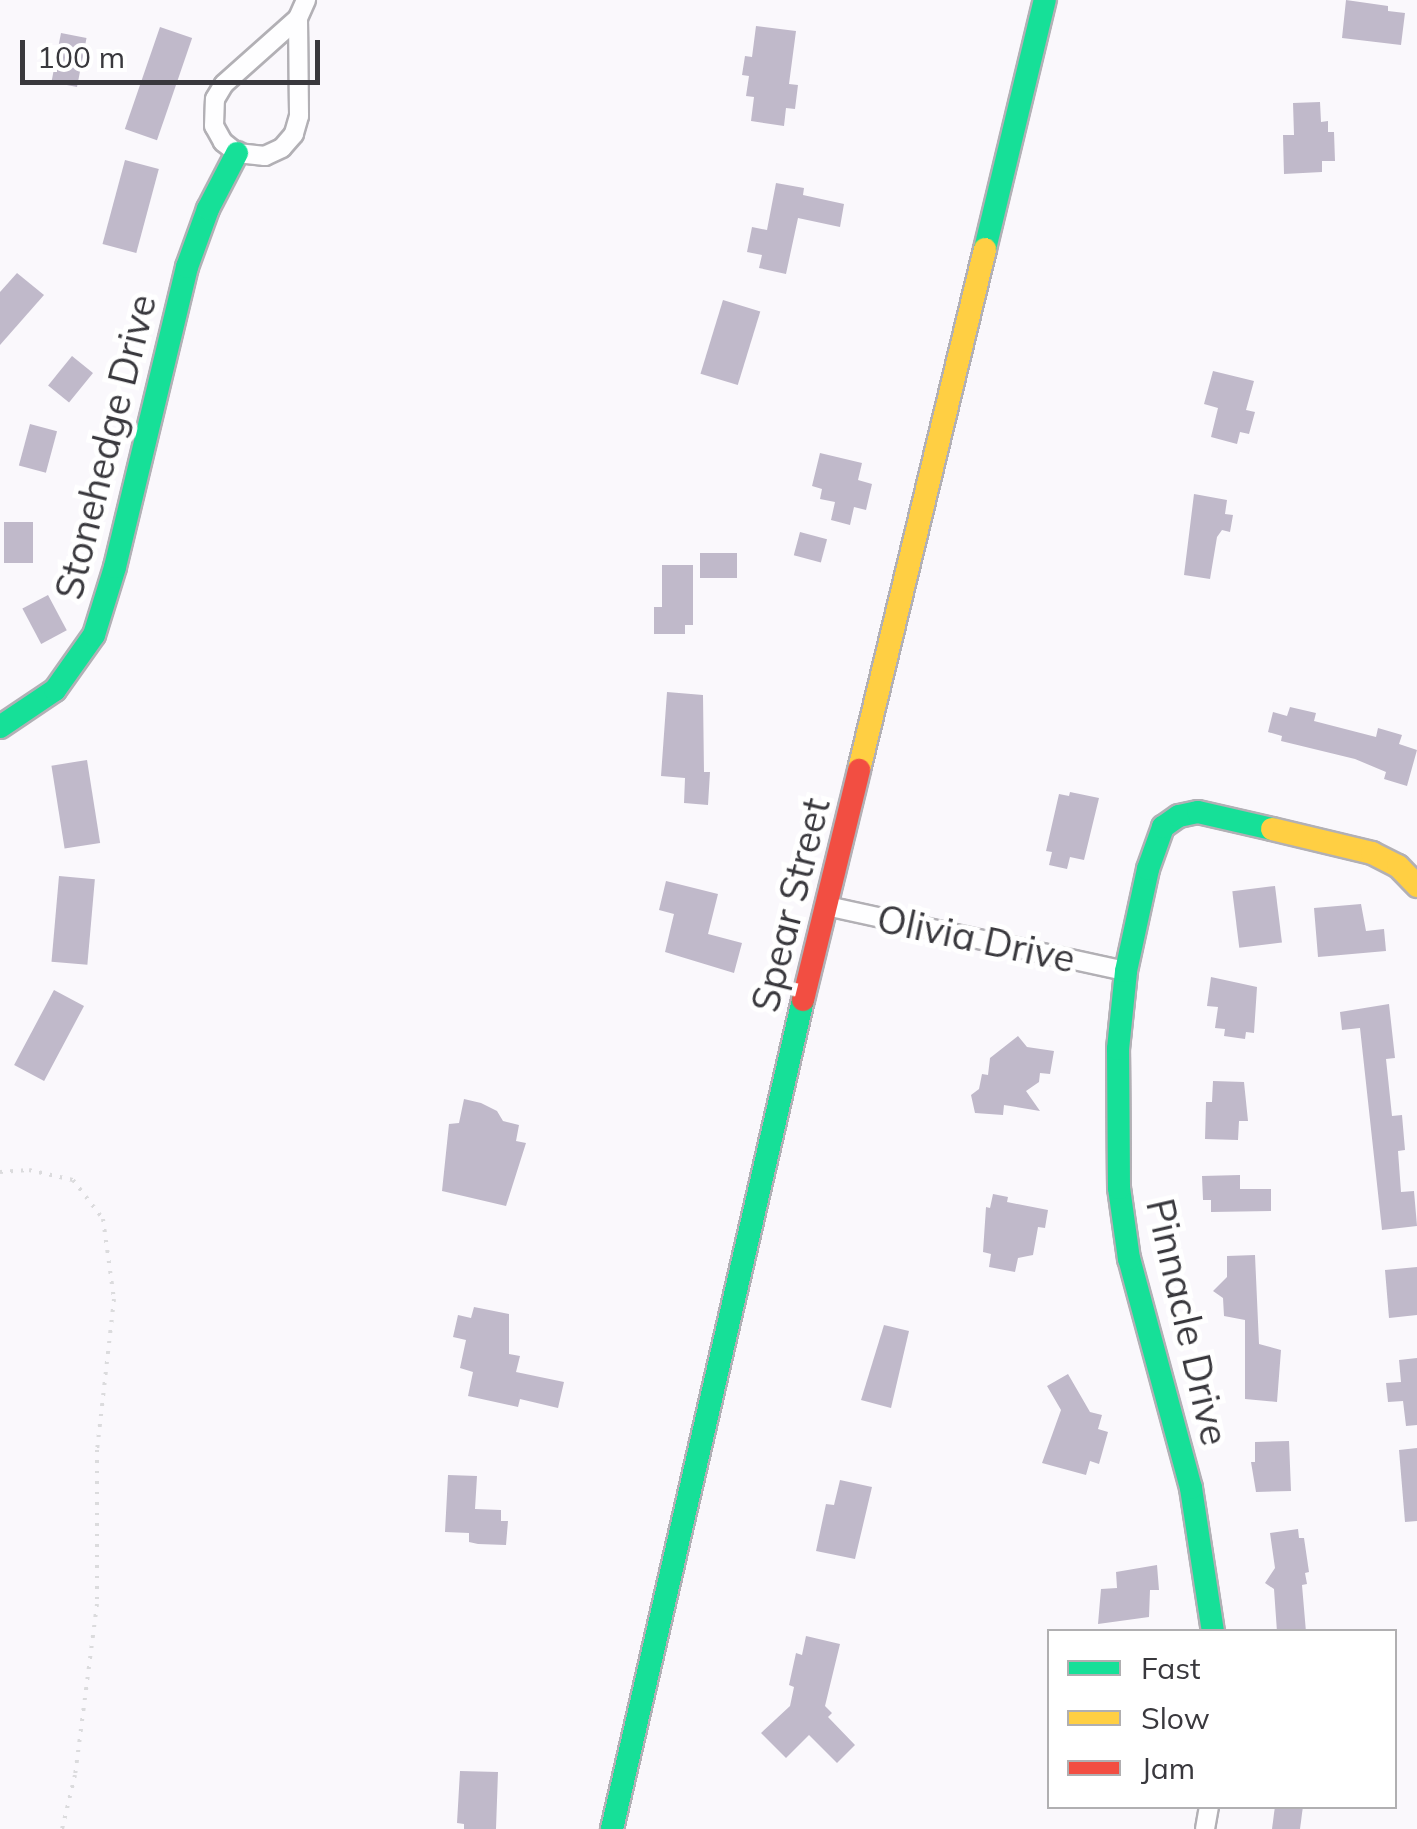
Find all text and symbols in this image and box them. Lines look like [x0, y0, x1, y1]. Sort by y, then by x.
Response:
scale bar [25, 20, 325, 82]
text: 100 m [37, 38, 125, 76]
street label: Stonehedge Drive [46, 290, 166, 604]
street label: Spear Street [742, 793, 840, 1017]
street label: Olivia Drive [873, 896, 1079, 982]
street label: Pinnacle Drive [1137, 1194, 1237, 1450]
legend [1047, 1629, 1397, 1809]
text: Fast [1141, 1649, 1201, 1687]
text: Slow [1141, 1699, 1210, 1737]
text: Jam [1141, 1749, 1195, 1787]

